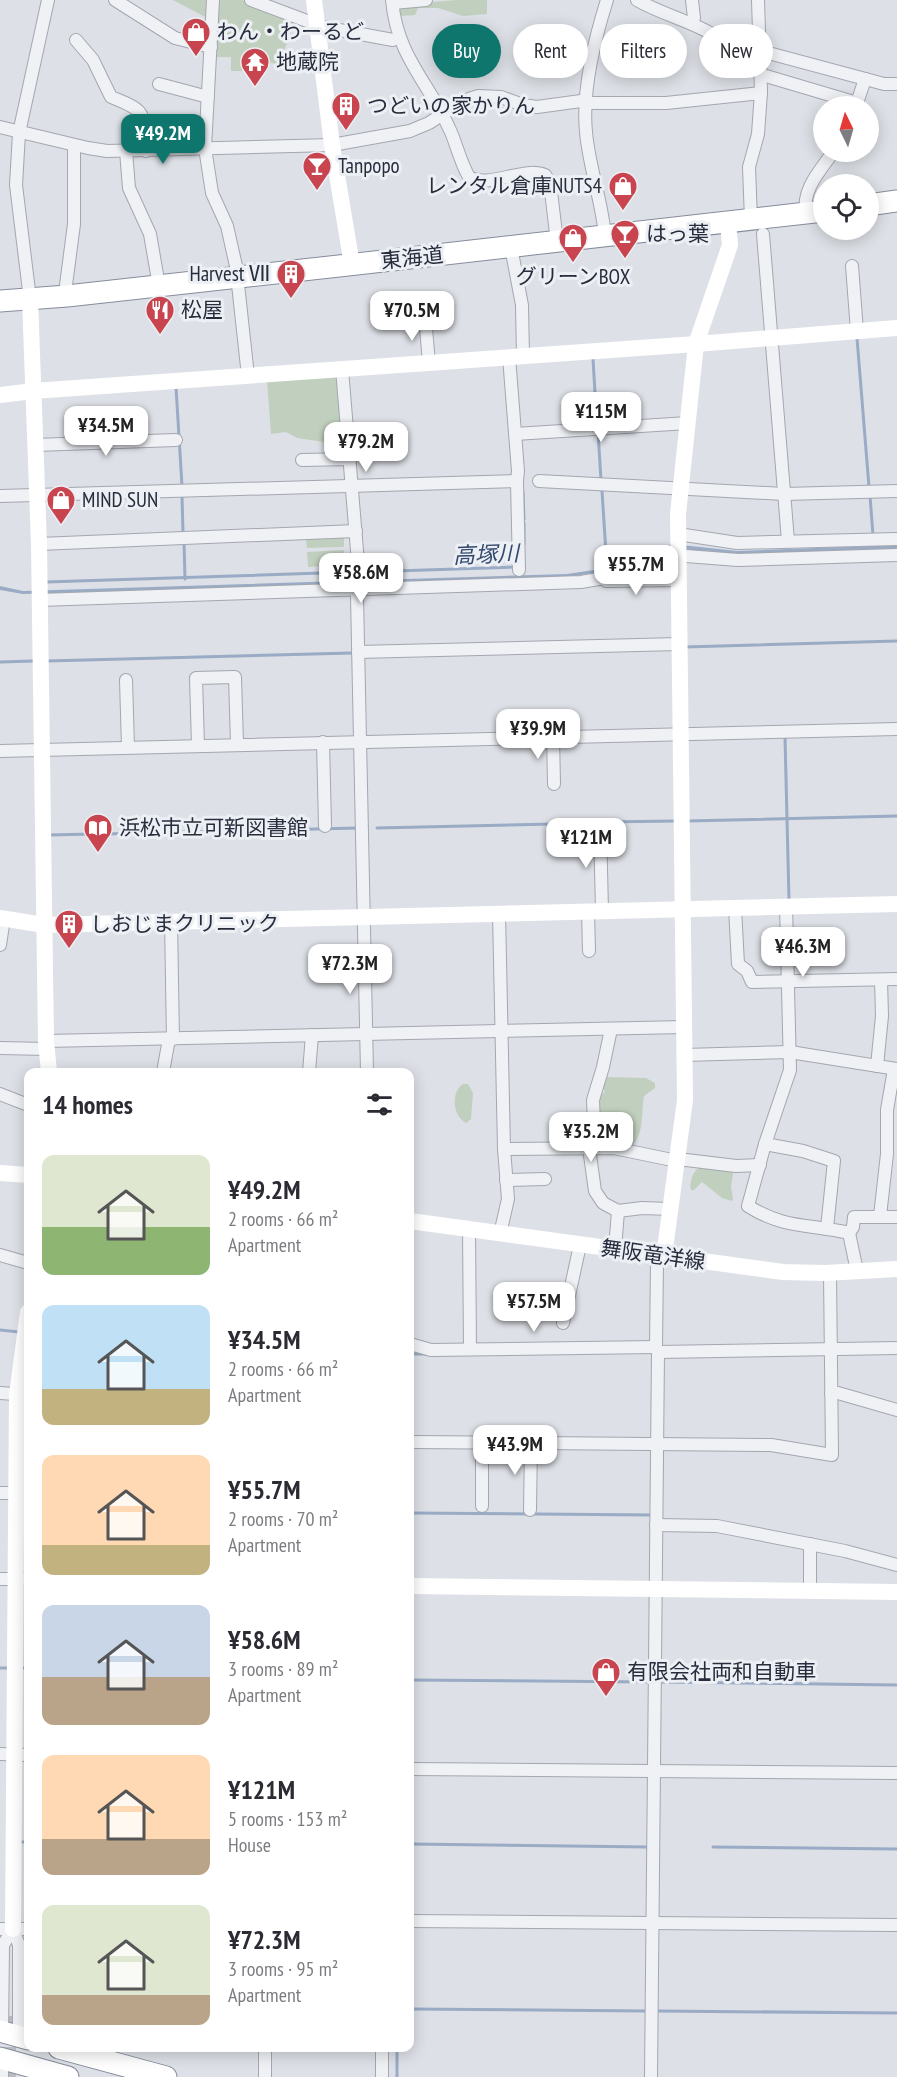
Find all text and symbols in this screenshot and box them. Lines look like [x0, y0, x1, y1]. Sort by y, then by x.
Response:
shop icon: わん・わーるど [180, 16, 212, 58]
place label: わん・わーるど [217, 18, 364, 45]
chip: Buy [432, 24, 501, 78]
chip: Rent [513, 24, 588, 78]
chip: Filters [600, 24, 687, 78]
chip: New [699, 24, 773, 78]
temple icon: 地蔵院 [239, 46, 271, 88]
place label: 地蔵院 [276, 48, 339, 75]
building icon: つどいの家かりん [330, 90, 362, 132]
place label: つどいの家かりん [367, 92, 535, 119]
north arrow [813, 96, 879, 162]
map controls [813, 96, 879, 240]
pin: ¥49.2M [114, 114, 212, 165]
text: ¥49.2M [135, 120, 191, 146]
bar icon: Tanpopo [301, 150, 333, 192]
place label: Tanpopo [338, 152, 400, 179]
shop icon: レンタル倉庫NUTS4 [607, 170, 639, 212]
place label: レンタル倉庫NUTS4 [426, 172, 603, 199]
button: locate [813, 174, 879, 240]
bar icon: はっ葉 [609, 218, 641, 260]
place label: はっ葉 [646, 220, 709, 247]
shop icon: グリーンBOX [557, 222, 589, 264]
street label: 東海道 [379, 241, 445, 274]
building icon: Harvest Ⅶ [275, 258, 307, 300]
place label: Harvest Ⅶ [189, 260, 270, 287]
place label: グリーンBOX [516, 263, 631, 290]
pin: ¥70.5M [363, 291, 461, 342]
restaurant icon: 松屋 [144, 294, 176, 336]
place label: 松屋 [181, 296, 223, 323]
text: ¥70.5M [384, 297, 440, 323]
pin: ¥115M [559, 392, 643, 443]
text: ¥115M [575, 398, 627, 424]
pin: ¥34.5M [57, 406, 155, 457]
text: ¥34.5M [78, 412, 134, 438]
pin: ¥79.2M [317, 422, 415, 473]
text: ¥79.2M [338, 428, 394, 454]
shop icon: MIND SUN [45, 484, 77, 526]
place label: MIND SUN [82, 486, 158, 513]
water label: 高塚川 [453, 539, 521, 569]
pin: ¥55.7M [587, 545, 685, 596]
text: ¥55.7M [608, 551, 664, 577]
pin: ¥58.6M [312, 553, 410, 604]
text: ¥58.6M [333, 559, 389, 585]
pin: ¥39.9M [489, 709, 587, 760]
text: ¥39.9M [510, 715, 566, 741]
library icon: 浜松市立可新図書館 [82, 812, 114, 854]
place label: 浜松市立可新図書館 [119, 814, 308, 841]
pin: ¥121M [544, 818, 628, 869]
text: ¥121M [560, 824, 612, 850]
building icon: しおじまクリニック [53, 908, 85, 950]
place label: しおじまクリニック [90, 910, 279, 937]
pin: ¥46.3M [754, 927, 852, 978]
text: ¥46.3M [775, 933, 831, 959]
pin: ¥72.3M [301, 944, 399, 995]
text: ¥72.3M [322, 950, 378, 976]
text: 14 homes [42, 1088, 133, 1121]
icon: filters [363, 1088, 396, 1121]
pin: ¥35.2M [542, 1112, 640, 1163]
text: ¥35.2M [563, 1118, 619, 1144]
text: ¥49.2M [228, 1173, 301, 1206]
icon: home [90, 1179, 162, 1251]
text: 2 rooms · 66 m² [228, 1206, 338, 1232]
text: Apartment [228, 1232, 301, 1258]
street label: 舞阪竜洋線 [599, 1234, 707, 1275]
pin: ¥57.5M [485, 1282, 583, 1333]
text: ¥57.5M [507, 1288, 561, 1314]
text: ¥34.5M [228, 1323, 301, 1356]
icon: home [90, 1329, 162, 1401]
text: 2 rooms · 66 m² [228, 1356, 338, 1382]
text: Apartment [228, 1382, 301, 1408]
pin: ¥43.9M [466, 1425, 564, 1476]
text: ¥43.9M [487, 1431, 543, 1457]
text: ¥55.7M [228, 1473, 301, 1506]
icon: home [90, 1479, 162, 1551]
text: 2 rooms · 70 m² [228, 1506, 338, 1532]
text: Apartment [228, 1532, 301, 1558]
text: ¥58.6M [228, 1623, 301, 1656]
icon: home [90, 1629, 162, 1701]
text: 3 rooms · 89 m² [228, 1656, 338, 1682]
shop icon: 有限会社両和自動車 [590, 1656, 622, 1698]
place label: 有限会社両和自動車 [627, 1658, 816, 1685]
text: Apartment [228, 1682, 301, 1708]
text: ¥121M [228, 1773, 295, 1806]
icon: home [90, 1779, 162, 1851]
text: 5 rooms · 153 m² [228, 1806, 347, 1832]
text: House [228, 1832, 271, 1858]
text: ¥72.3M [228, 1923, 301, 1956]
icon: home [90, 1929, 162, 2001]
text: 3 rooms · 95 m² [228, 1956, 338, 1982]
text: Apartment [228, 1982, 301, 2008]

